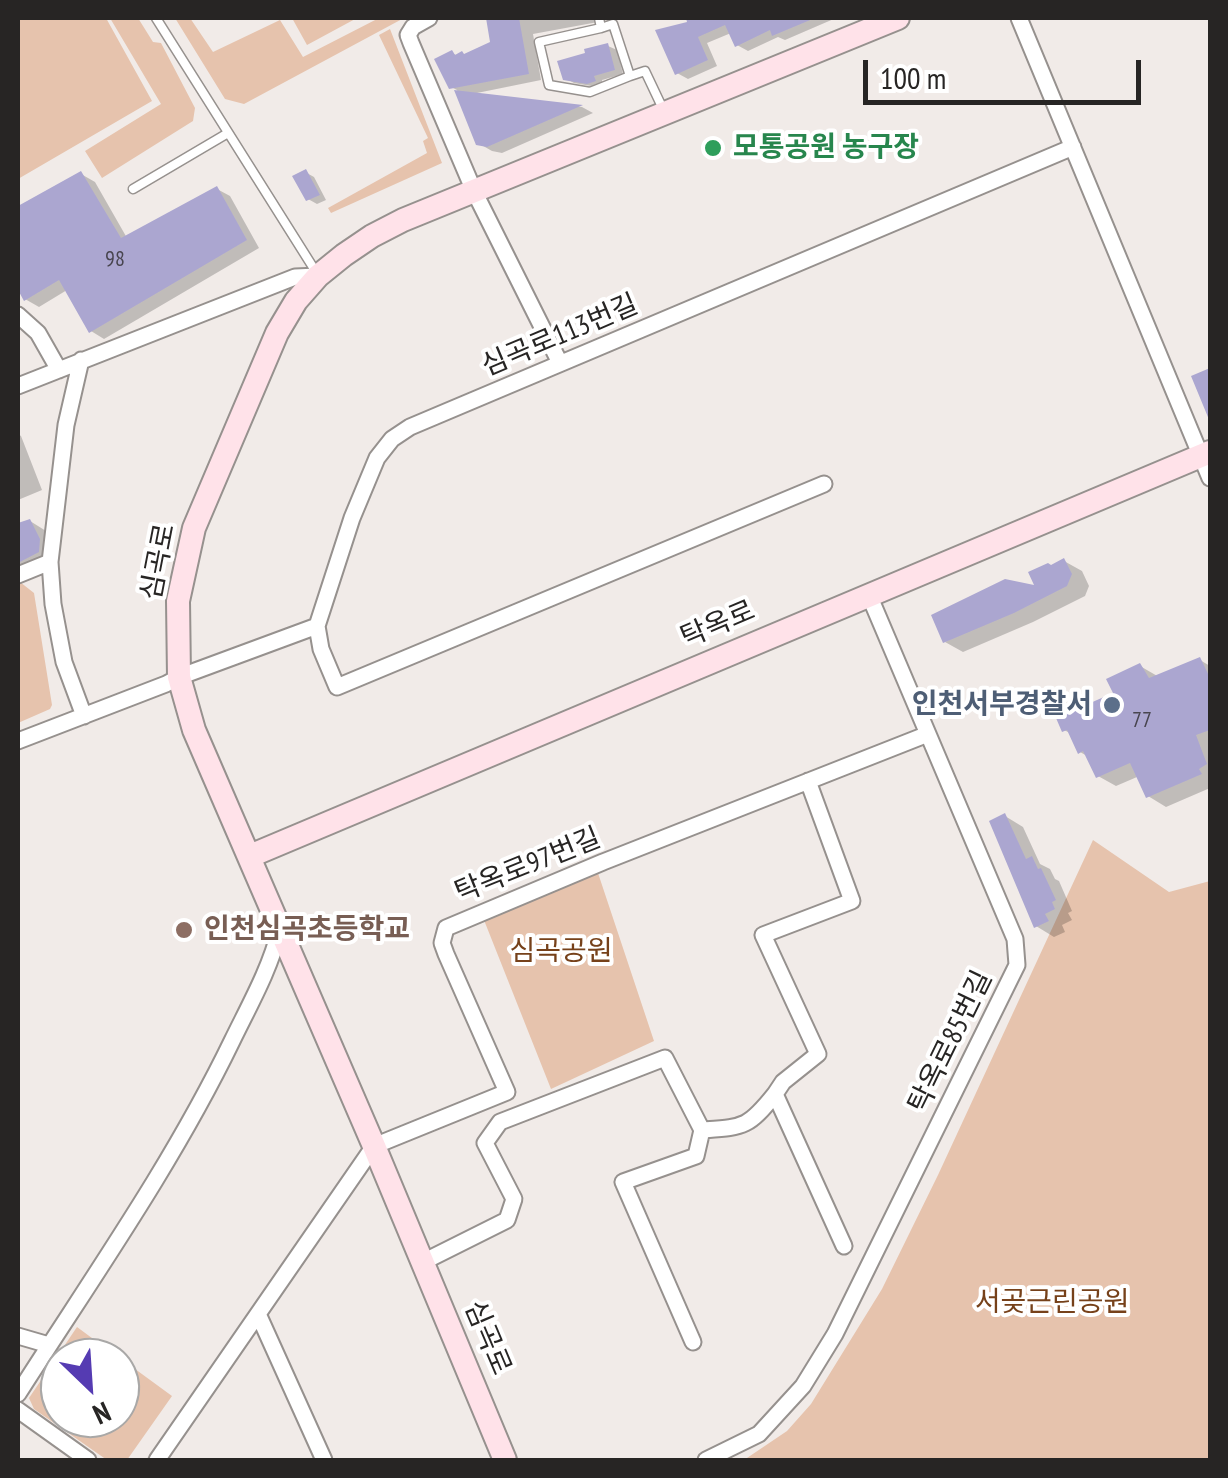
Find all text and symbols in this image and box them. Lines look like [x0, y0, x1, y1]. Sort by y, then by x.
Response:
scale bar [868, 40, 1146, 102]
text: 100 m [880, 58, 946, 97]
place label: 모통공원 농구장 [733, 131, 919, 165]
marker: 모통공원 농구장 [702, 137, 724, 159]
house number: 98 [105, 247, 125, 273]
street label: 심곡로113번길 [477, 288, 643, 384]
street label: 심곡로 [135, 521, 183, 603]
street label: 탁옥로 [676, 594, 760, 656]
place label: 인천서부경찰서 [912, 688, 1092, 722]
marker: 인천서부경찰서 [1101, 694, 1123, 716]
house number: 77 [1132, 708, 1152, 734]
street label: 탁옥로97번길 [450, 822, 606, 910]
place label: 인천심곡초등학교 [204, 913, 410, 947]
marker: 인천심곡초등학교 [173, 919, 195, 941]
park label: 심곡공원 [509, 935, 613, 969]
street label: 탁옥로85번길 [902, 965, 1000, 1119]
park label: 서곶근린공원 [975, 1286, 1129, 1320]
street label: 심곡로 [456, 1296, 518, 1380]
north arrow [40, 1338, 140, 1438]
text: N [87, 1394, 117, 1434]

